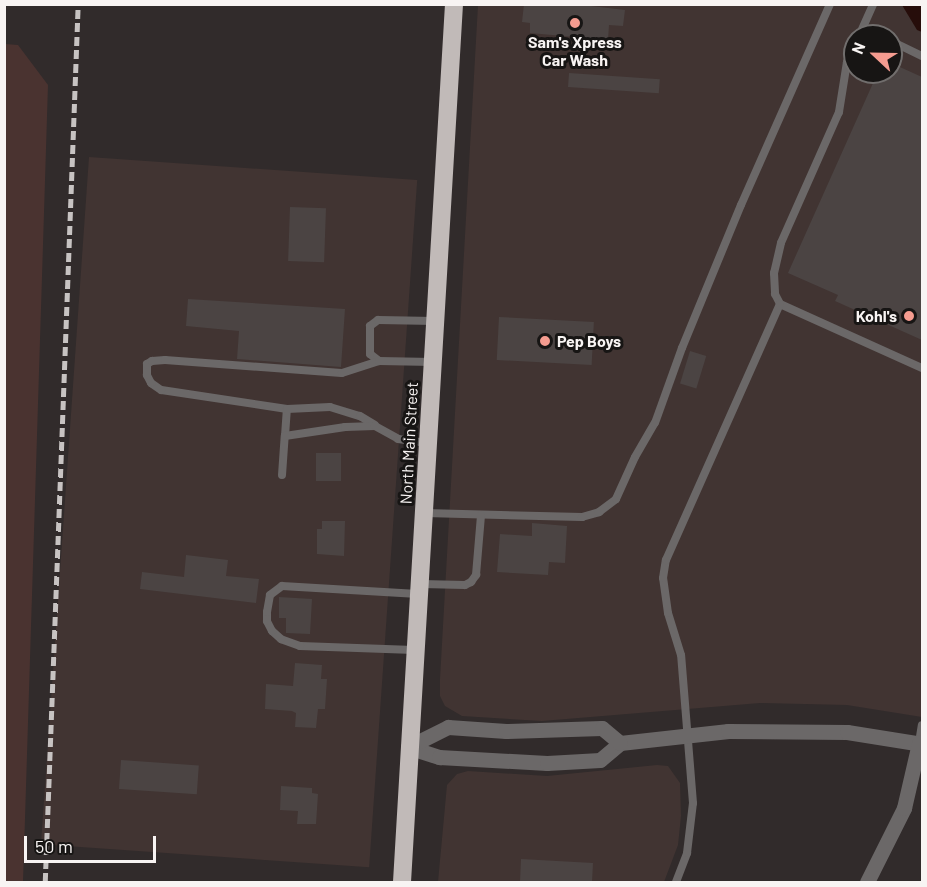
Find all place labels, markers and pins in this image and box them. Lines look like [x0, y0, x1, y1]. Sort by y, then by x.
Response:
marker: Sam's Xpress Car Wash [568, 16, 582, 30]
place label: Sam's Xpress Car Wash [528, 32, 622, 70]
place label: Kohl's [856, 306, 897, 326]
marker: Kohl's [902, 309, 916, 323]
place label: Pep Boys [557, 331, 621, 351]
marker: Pep Boys [538, 334, 552, 348]

